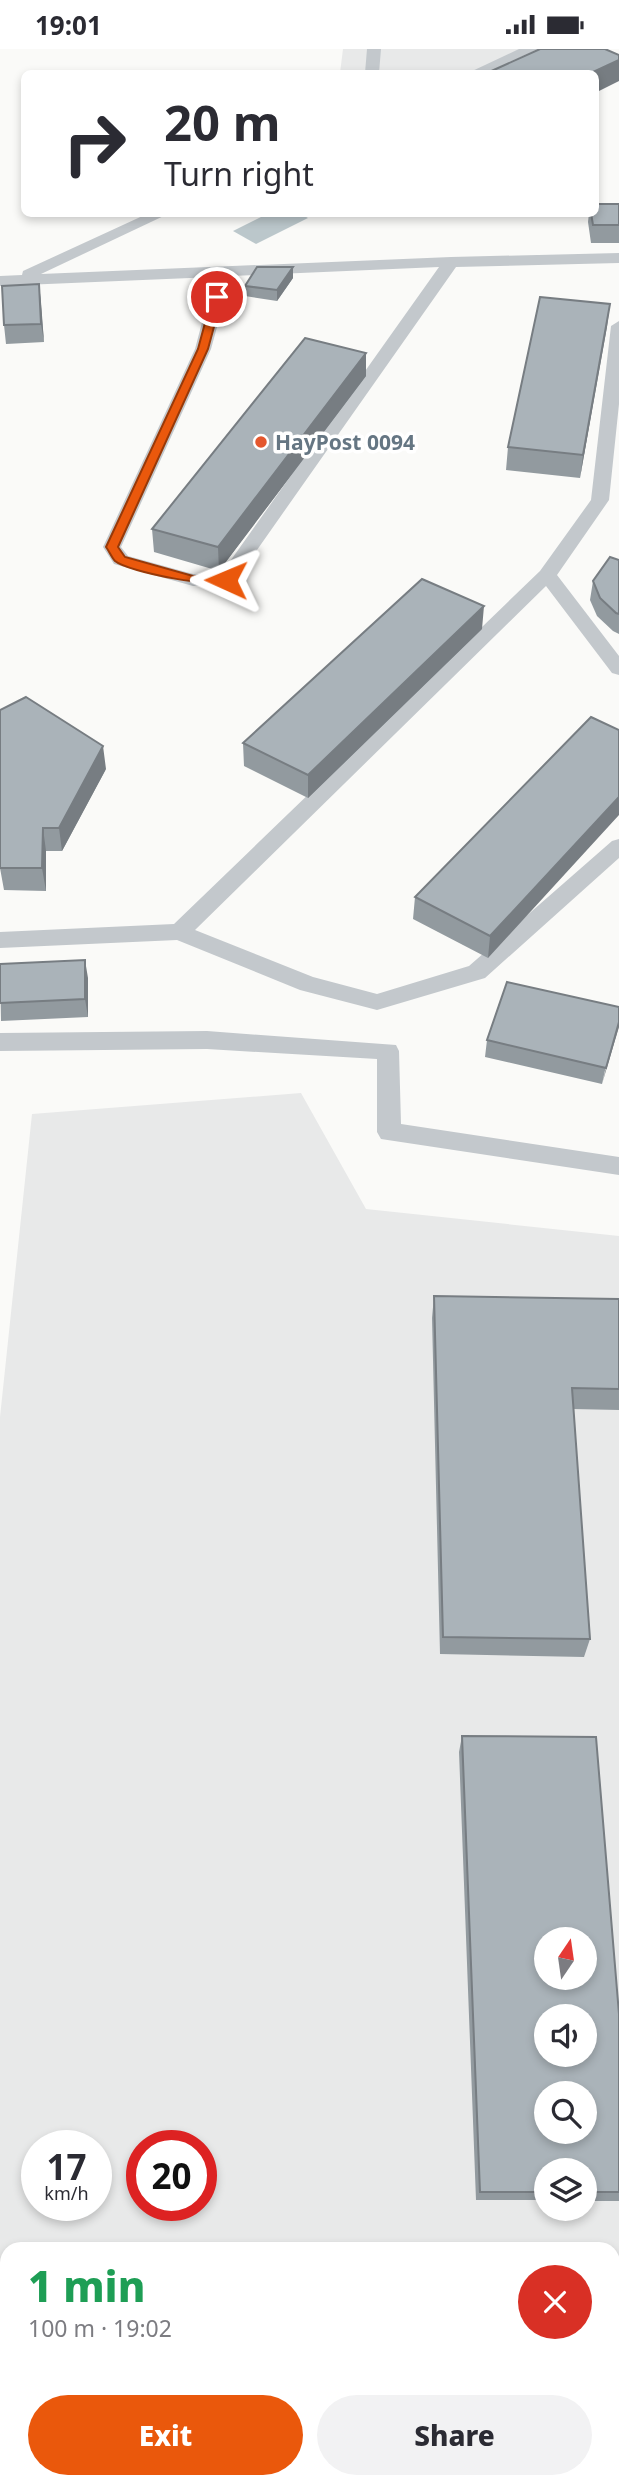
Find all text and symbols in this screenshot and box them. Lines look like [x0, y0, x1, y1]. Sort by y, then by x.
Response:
text: 19:01 [35, 7, 102, 43]
text: 20 m [164, 89, 281, 155]
icon: right [49, 98, 140, 189]
text: Turn right [164, 152, 314, 195]
pin [187, 267, 247, 327]
icon: arrive [198, 278, 236, 316]
place label: HayPost 0094 [275, 428, 415, 456]
marker: HayPost 0094 [253, 434, 269, 450]
position arrow [189, 543, 263, 617]
north arrow [534, 1927, 597, 1990]
map controls [534, 1927, 597, 2221]
button: sound [534, 2004, 597, 2067]
button: search [534, 2081, 597, 2144]
speed limit sign: 20 [126, 2130, 217, 2221]
text: 17 [46, 2143, 87, 2190]
button: layers [534, 2158, 597, 2221]
text: km/h [44, 2181, 89, 2205]
text: 1 min [28, 2257, 145, 2314]
button: close [518, 2265, 592, 2339]
text: 100 m · 19:02 [28, 2312, 172, 2344]
button: Exit [28, 2395, 303, 2475]
button: Share [317, 2395, 592, 2475]

